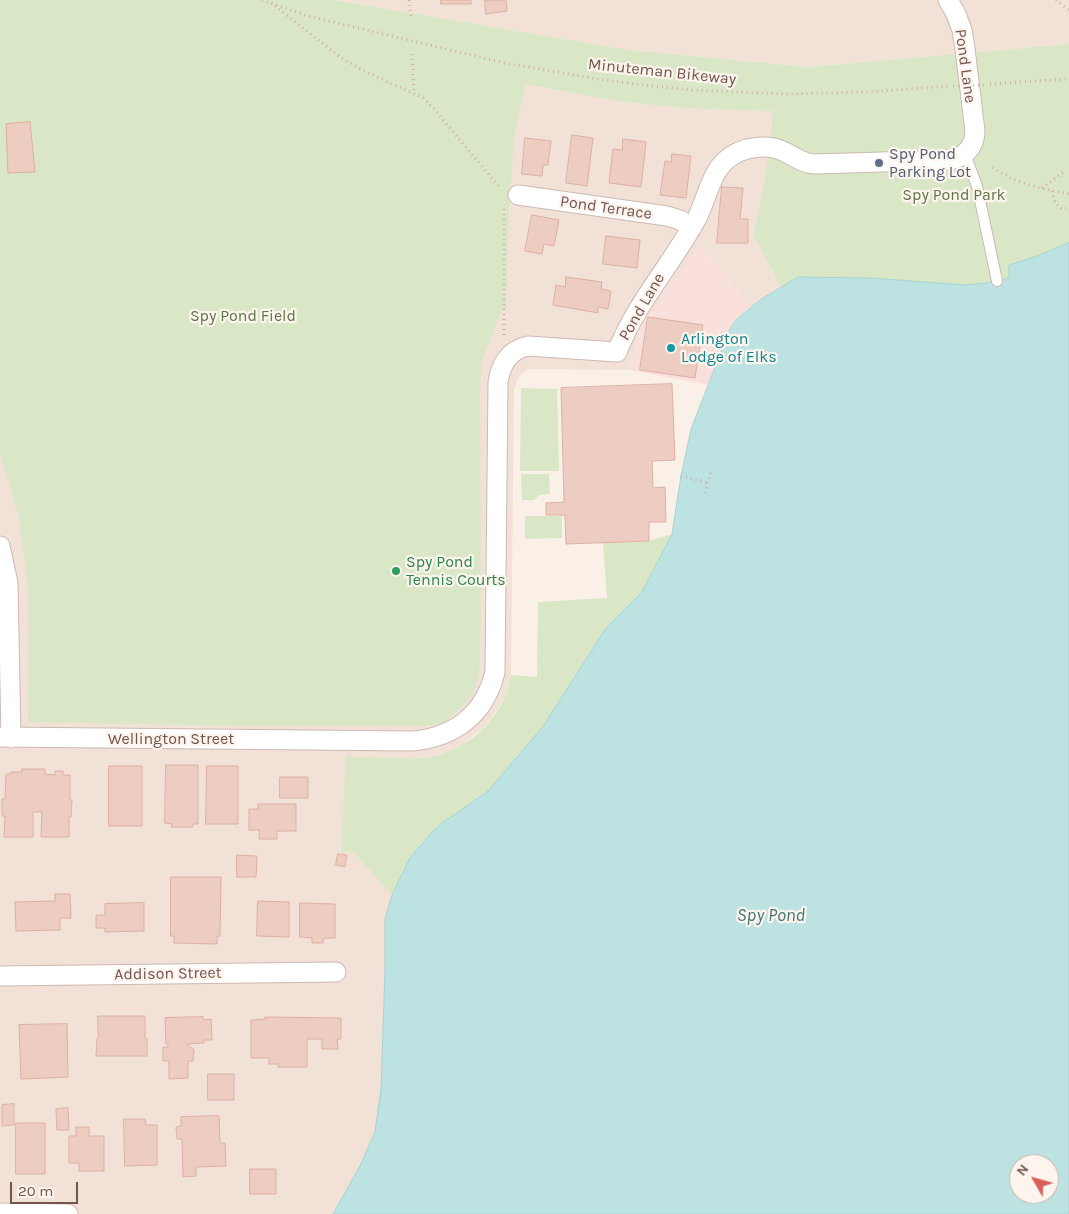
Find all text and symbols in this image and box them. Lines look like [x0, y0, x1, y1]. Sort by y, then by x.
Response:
street label: Pond Lane [950, 28, 980, 104]
street label: Minuteman Bikeway [587, 55, 737, 89]
place label: Spy Pond Parking Lot [889, 144, 971, 182]
marker: Spy Pond Parking Lot [873, 157, 885, 169]
park label: Spy Pond Park [902, 185, 1006, 205]
street label: Pond Terrace [559, 192, 653, 224]
street label: Pond Lane [615, 270, 669, 344]
park label: Spy Pond Field [190, 306, 296, 326]
place label: Arlington Lodge of Elks [681, 329, 777, 367]
marker: Arlington Lodge of Elks [665, 342, 677, 354]
place label: Spy Pond Tennis Courts [406, 552, 506, 590]
marker: Spy Pond Tennis Courts [390, 565, 402, 577]
street label: Wellington Street [108, 729, 234, 749]
water label: Spy Pond [737, 905, 805, 927]
street label: Addison Street [114, 963, 222, 985]
north arrow [1009, 1154, 1059, 1204]
text: N [1013, 1161, 1032, 1179]
scale bar [12, 1172, 80, 1204]
text: 20 m [18, 1182, 53, 1200]

